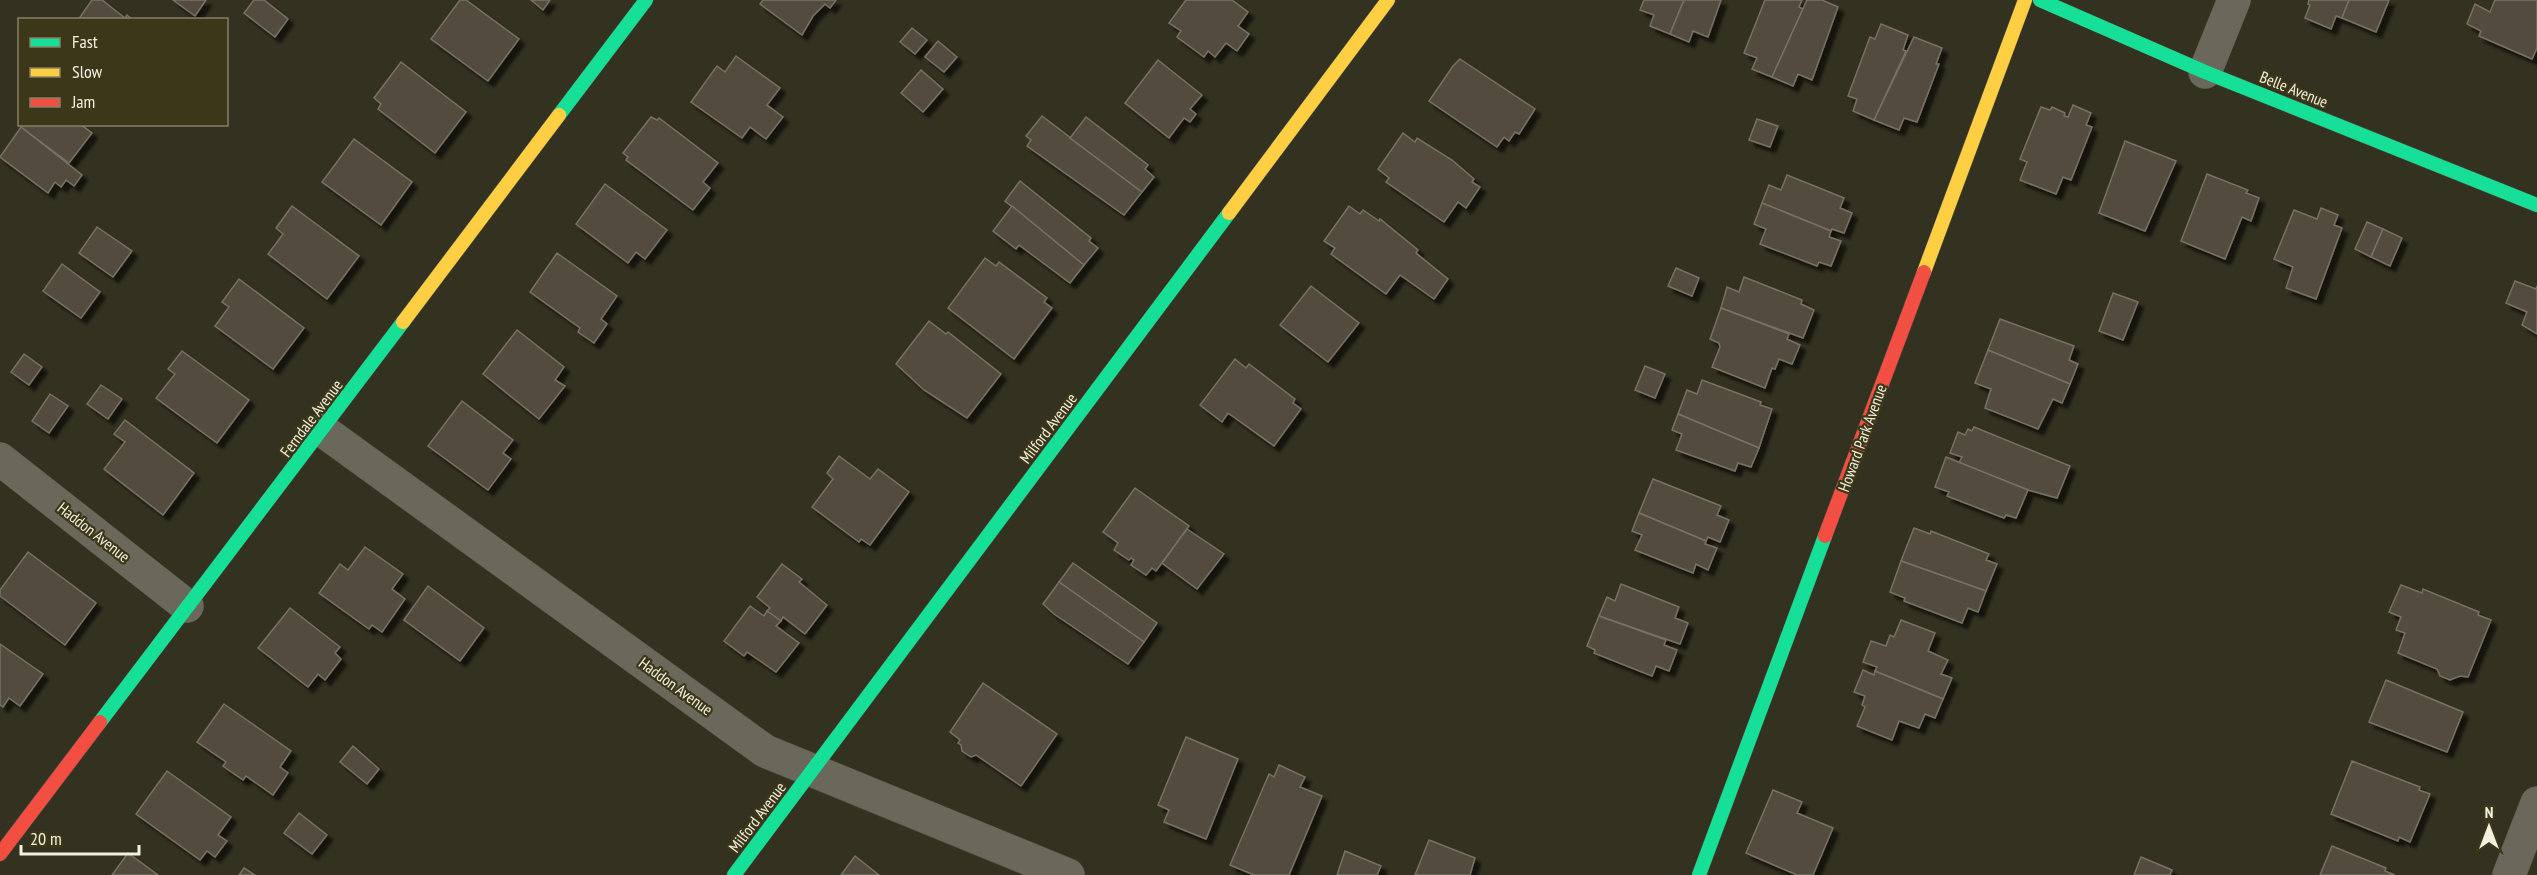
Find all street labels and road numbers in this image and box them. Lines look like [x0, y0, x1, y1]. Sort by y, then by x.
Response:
street label: Belle Avenue [2257, 66, 2331, 112]
street label: Ferndale Avenue [275, 375, 347, 461]
street label: Howard Park Avenue [1833, 382, 1891, 494]
street label: Milford Avenue [1015, 389, 1081, 467]
street label: Haddon Avenue [54, 498, 134, 566]
street label: Haddon Avenue [635, 653, 717, 719]
street label: Milford Avenue [724, 778, 790, 856]

